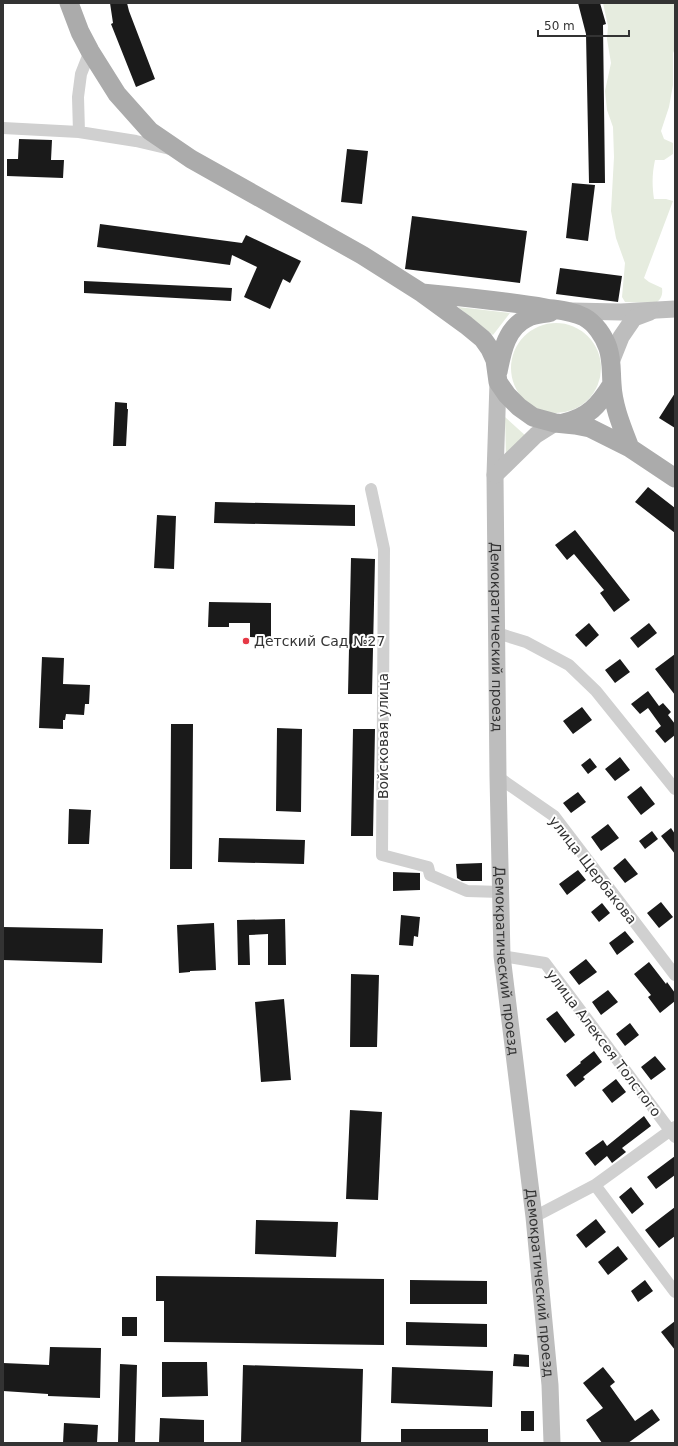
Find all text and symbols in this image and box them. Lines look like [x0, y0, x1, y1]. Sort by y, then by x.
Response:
scale bar [538, 12, 629, 38]
text: 50 m [544, 19, 575, 33]
street label: Демократический проезд [488, 542, 506, 732]
place label: Детский Сад №27 [254, 633, 385, 649]
marker: Детский Сад №27 [241, 636, 251, 646]
street label: Войсковая улица [375, 673, 391, 799]
street label: улица Щербакова [546, 813, 640, 927]
street label: Демократический проезд [492, 866, 522, 1056]
street label: улица Алексея Толстого [543, 966, 665, 1120]
street label: Демократический проезд [523, 1187, 557, 1378]

